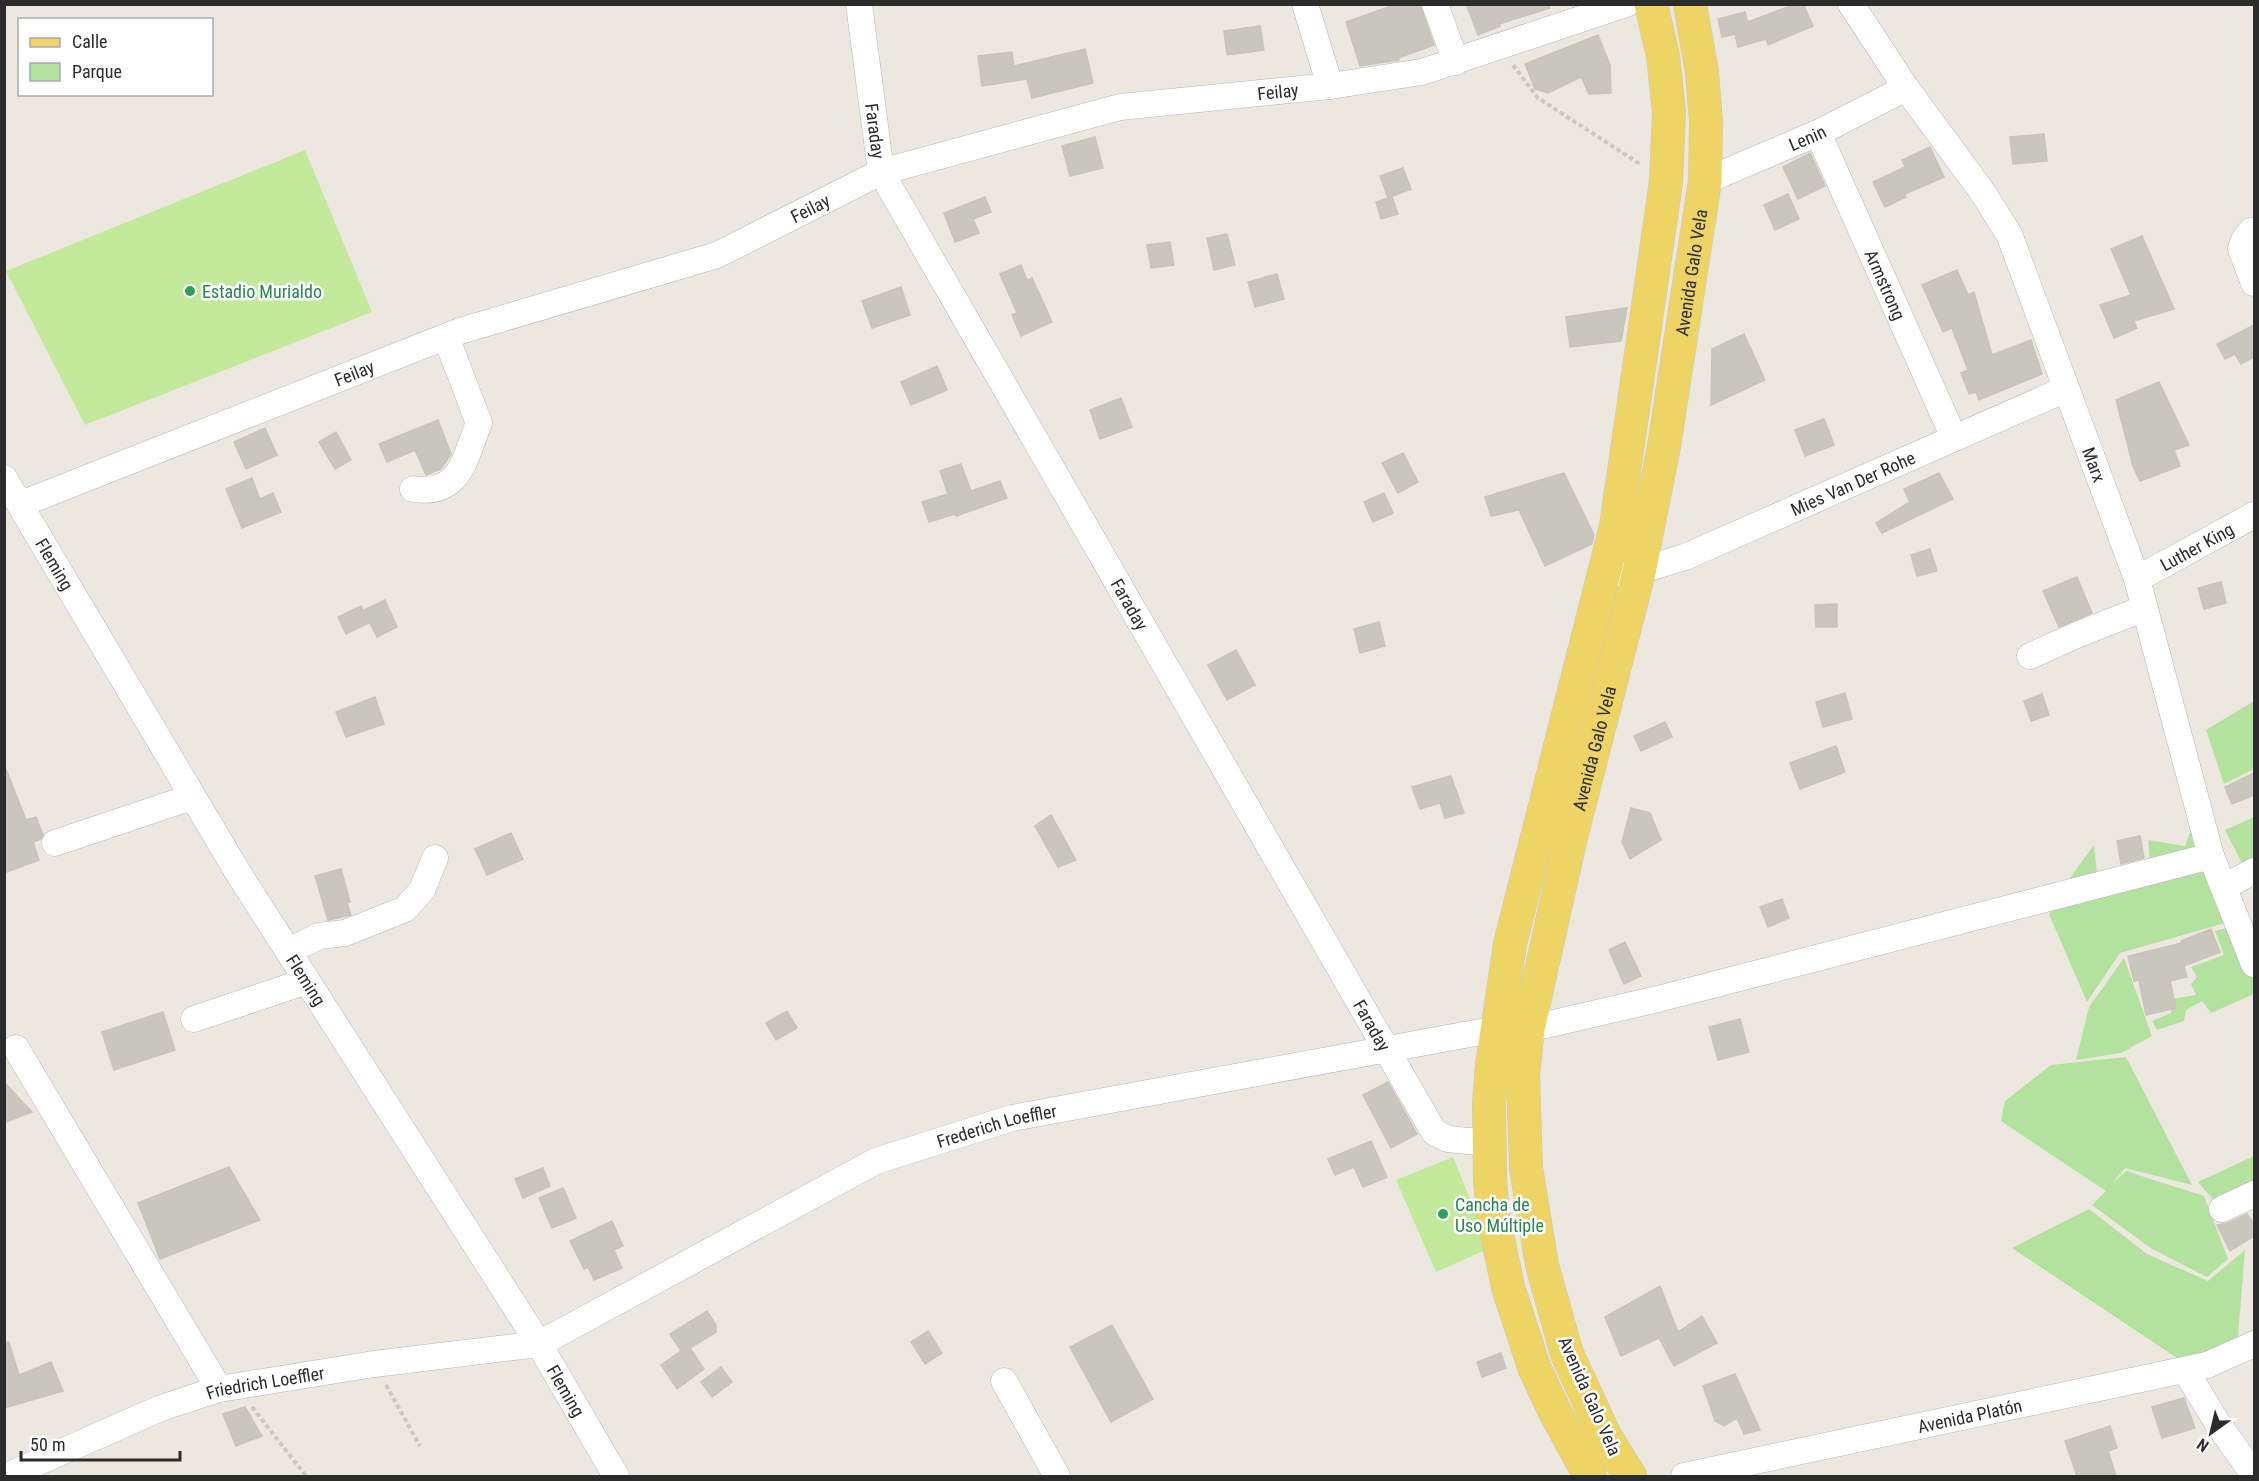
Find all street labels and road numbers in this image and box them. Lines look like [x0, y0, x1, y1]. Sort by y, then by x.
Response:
street label: Feilay [1256, 79, 1300, 104]
street label: Faraday [862, 102, 890, 160]
street label: Lenin [1785, 120, 1829, 155]
street label: Feilay [787, 189, 833, 227]
street label: Avenida Galo Vela [1671, 208, 1711, 337]
street label: Armstrong [1861, 246, 1910, 323]
street label: Feilay [331, 355, 378, 390]
street label: Marx [2078, 444, 2111, 485]
street label: Mies Van Der Rohe [1787, 446, 1918, 520]
street label: Luther King [2156, 518, 2237, 575]
street label: Fleming [32, 534, 78, 594]
street label: Faraday [1107, 575, 1153, 634]
street label: Avenida Galo Vela [1568, 684, 1620, 813]
street label: Fleming [282, 950, 331, 1009]
street label: Faraday [1349, 996, 1396, 1055]
street label: Frederich Loeffler [934, 1099, 1059, 1152]
street label: Avenida Galo Vela [1554, 1333, 1626, 1459]
street label: Fleming [543, 1361, 589, 1420]
street label: Friedrich Loeffler [203, 1362, 326, 1403]
street label: Avenida Platón [1916, 1394, 2024, 1437]

